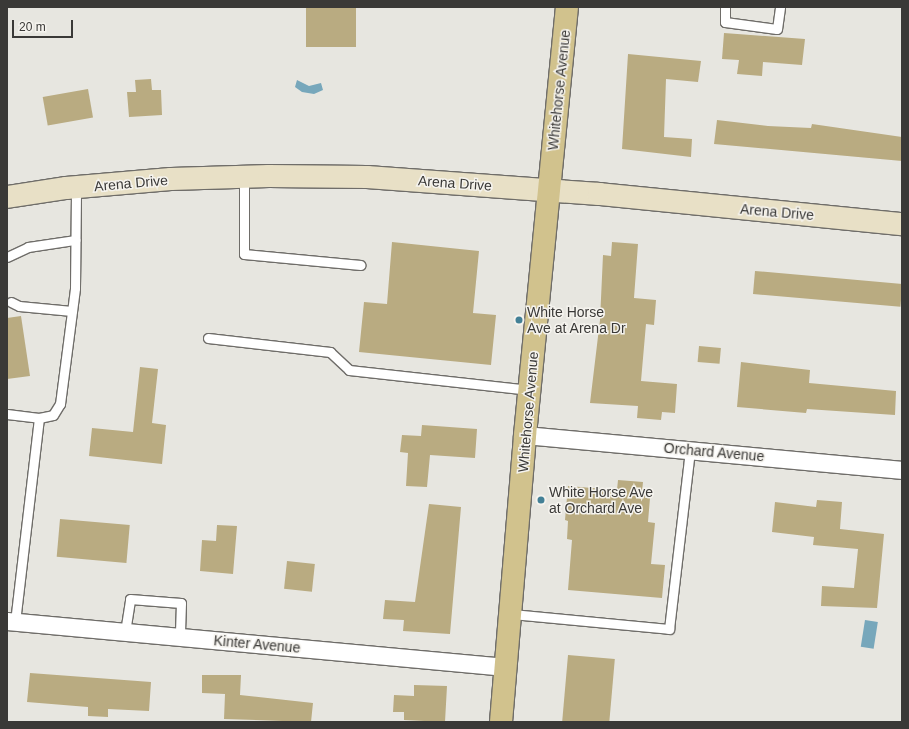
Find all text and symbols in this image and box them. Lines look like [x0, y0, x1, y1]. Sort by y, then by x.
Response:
scale bar [14, 12, 75, 38]
text: 20 m [19, 20, 46, 34]
street label: Whitehorse Avenue [544, 28, 574, 152]
street label: Arena Drive [93, 171, 169, 195]
street label: Arena Drive [418, 172, 492, 194]
street label: Arena Drive [739, 200, 815, 224]
place label: White Horse Ave at Arena Dr [527, 304, 626, 336]
marker: White Horse Ave at Arena Dr [514, 315, 524, 325]
street label: Whitehorse Avenue [514, 351, 542, 473]
street label: Orchard Avenue [663, 439, 765, 465]
place label: White Horse Ave at Orchard Ave [549, 484, 654, 516]
marker: White Horse Ave at Orchard Ave [536, 495, 546, 505]
street label: Kinter Avenue [213, 632, 301, 656]

